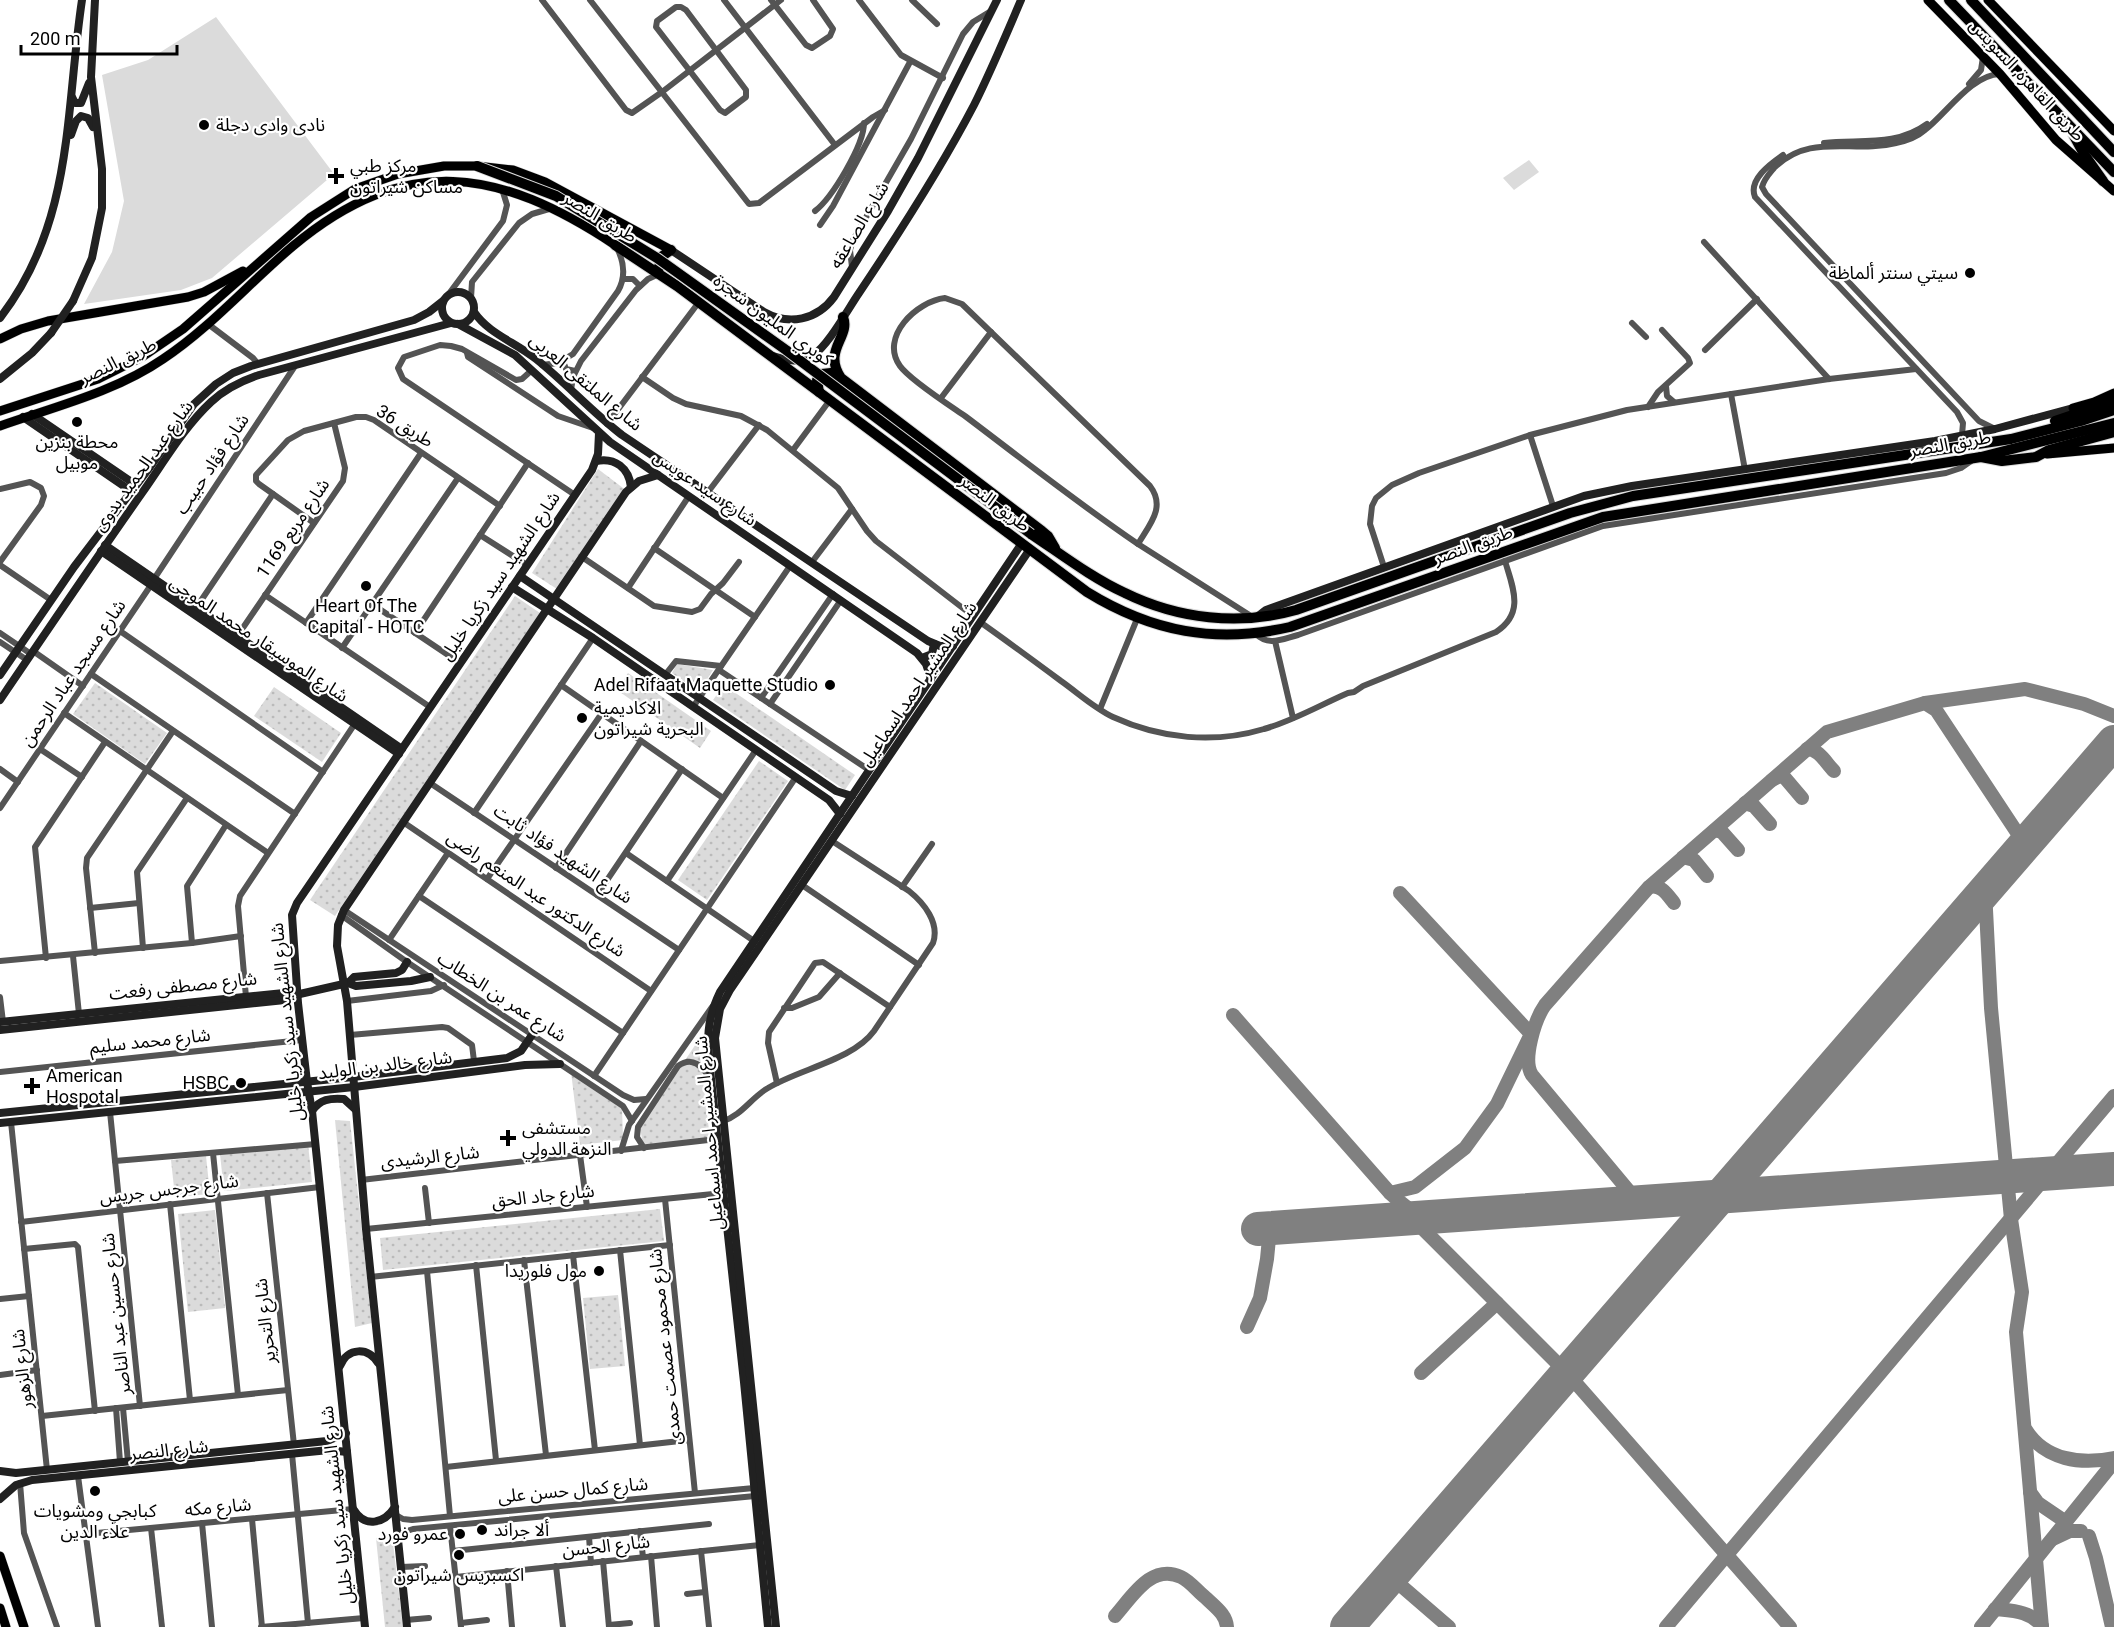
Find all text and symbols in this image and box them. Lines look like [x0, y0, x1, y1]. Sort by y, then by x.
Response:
street label: طريق القاهرة, السويس [1965, 14, 2089, 146]
scale bar [21, 18, 177, 56]
text: 200 m [30, 28, 81, 49]
place label: نادى وادى دجلة [216, 114, 325, 136]
marker: نادى وادى دجلة [197, 118, 211, 132]
place label: مركز طبي مساكن شيراتون [350, 155, 463, 198]
marker: مركز طبي مساكن شيراتون [327, 167, 345, 185]
street label: شارع الصاعقه [824, 178, 896, 274]
street label: طريق النصر [558, 186, 641, 248]
place label: سيتي سنتر ألماظة [1829, 262, 1958, 286]
marker: سيتي سنتر ألماظة [1963, 266, 1977, 280]
street label: كوبري المليون شجرة [708, 269, 837, 373]
street label: شارع الملتقى العربى [523, 328, 647, 438]
street label: طريق النصر [75, 333, 160, 389]
street label: شارع عبد الحميد بدوى [88, 396, 200, 538]
street label: طريق 36 [372, 400, 438, 452]
street label: شارع فؤاد حبيب [170, 410, 256, 520]
marker: محطة بنزين موبيل [70, 415, 84, 429]
street label: طريق النصر [1906, 426, 1993, 462]
place label: محطة بنزين موبيل [35, 431, 119, 474]
street label: شارع سيد عويس [647, 445, 761, 533]
street label: طريق النصر [955, 469, 1035, 537]
street label: شارع مربع 1169 [252, 474, 337, 583]
street label: شارع الشهيد سيد زكريا خليل [435, 487, 567, 666]
street label: طريق النصر [1430, 521, 1516, 570]
street label: شارع الموسيقار محمد الموجى [164, 571, 352, 709]
marker: Heart Of The Capital - HOTC [359, 579, 373, 593]
street label: شارع مسجد عباد الرحمن [16, 595, 133, 752]
place label: Heart Of The Capital - HOTC [307, 595, 425, 637]
street label: شارع المشير احمد اسماعيل [854, 597, 984, 773]
place label: Adel Rifaat Maquette Studio [594, 674, 818, 695]
marker: Adel Rifaat Maquette Studio [823, 678, 837, 692]
place label: الاكاديمية البحرية شيراتون [594, 697, 704, 740]
marker: الاكاديمية البحرية شيراتون [575, 711, 589, 725]
street label: شارع الشهيد فؤاد ثابت [488, 799, 637, 911]
street label: شارع الدكتور عبد المنعم راضى [441, 826, 629, 964]
street label: شارع الشهيد سيد زكريا خليل [266, 921, 311, 1122]
street label: شارع عمر بن الخطاب [432, 947, 571, 1049]
street label: شارع مصطفى رفعت [108, 967, 258, 1008]
street label: شارع محمد سليم [89, 1024, 212, 1061]
street label: شارع المشير احمد اسماعيل [690, 1035, 731, 1231]
street label: شارع خالد بن الوليد [317, 1046, 454, 1087]
place label: American Hospotal [46, 1065, 123, 1107]
place label: HSBC [183, 1072, 229, 1093]
marker: HSBC [234, 1076, 248, 1090]
marker: American Hospotal [23, 1077, 41, 1095]
place label: مستشفى النزهة الدولي [522, 1117, 612, 1162]
marker: مستشفى النزهة الدولي [499, 1129, 517, 1147]
street label: شارع الرشيدى [380, 1141, 481, 1176]
street label: شارع جرجس جريس [98, 1170, 240, 1211]
street label: شارع جاد الحق [490, 1180, 596, 1215]
street label: شارع حسين عبد الناصر [97, 1232, 139, 1397]
street label: شارع محمود عصمت حمدى [644, 1247, 689, 1446]
place label: مول فلوريدا [505, 1260, 587, 1282]
marker: مول فلوريدا [592, 1264, 606, 1278]
street label: شارع التحرير [250, 1277, 284, 1366]
street label: شارع الزهور [7, 1328, 40, 1411]
street label: شارع الشهيد سيد زكريا خليل [316, 1404, 361, 1605]
street label: شارع النصر [128, 1435, 210, 1468]
street label: شارع كمال حسن على [497, 1472, 649, 1511]
marker: كبابجي ومشويات علاء الدين [88, 1484, 102, 1498]
street label: شارع مكه [184, 1493, 253, 1524]
place label: كبابجي ومشويات علاء الدين [34, 1500, 157, 1543]
place label: ألا جراند [494, 1519, 549, 1541]
place label: عمرو فورد [378, 1523, 448, 1545]
marker: ألا جراند [475, 1523, 489, 1537]
marker: عمرو فورد [453, 1527, 467, 1541]
street label: شارع الحسن [561, 1530, 651, 1565]
marker: اكسبريس شيراتون [452, 1548, 466, 1562]
place label: اكسبريس شيراتون [394, 1564, 524, 1586]

